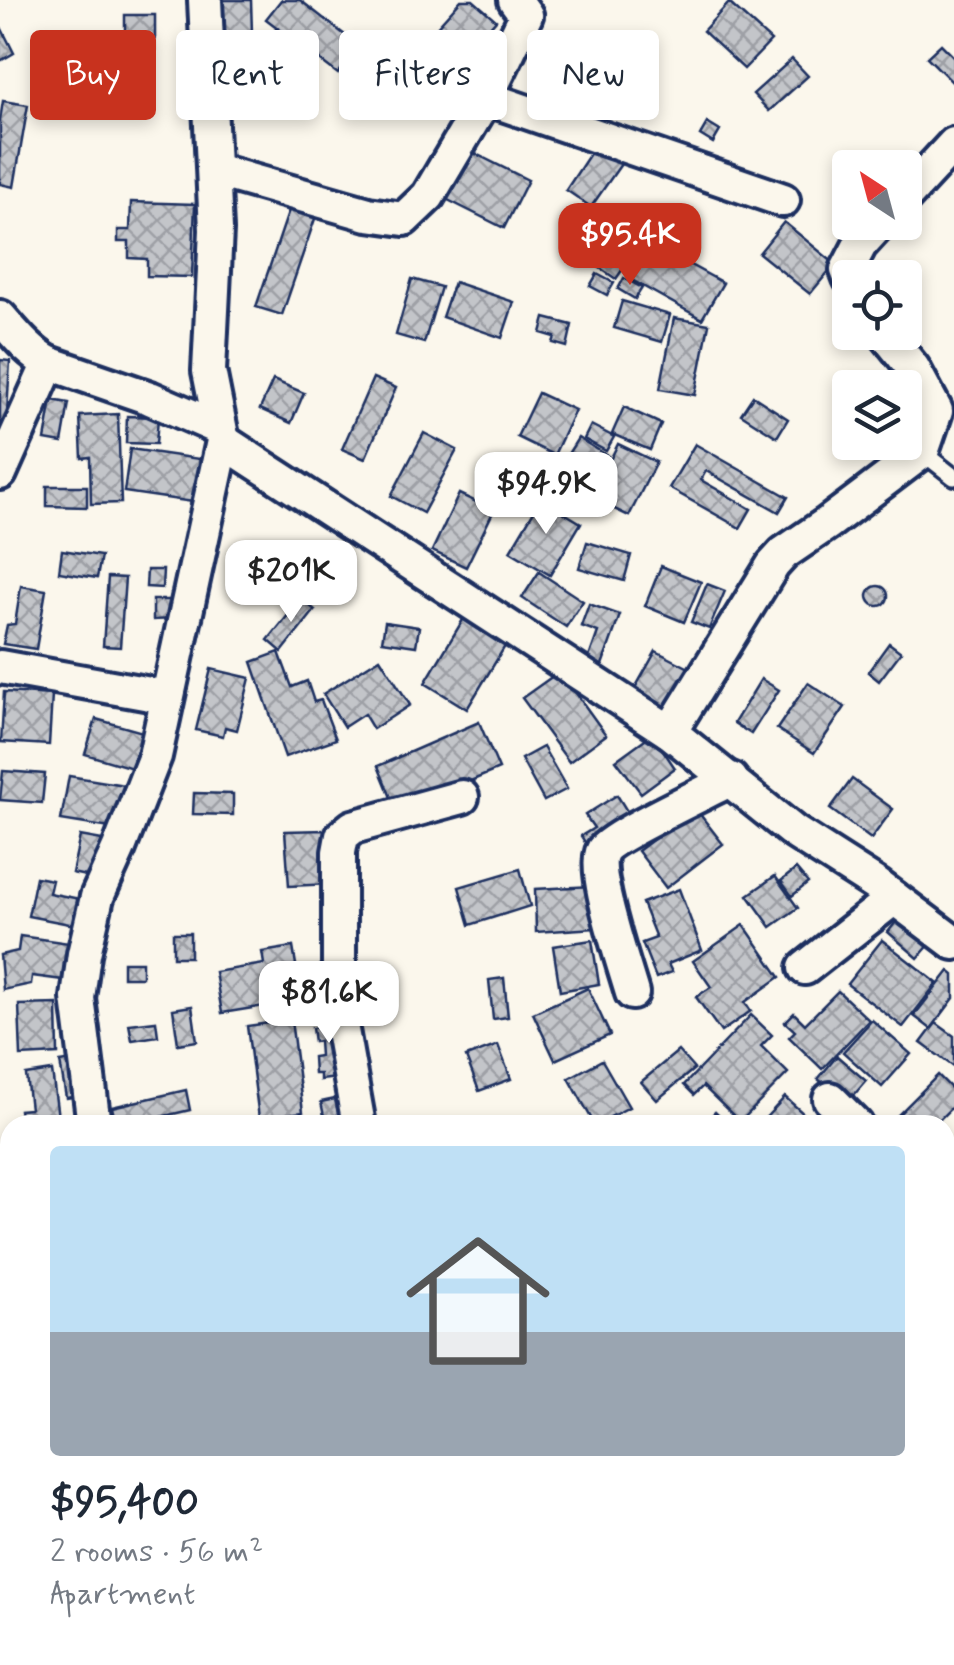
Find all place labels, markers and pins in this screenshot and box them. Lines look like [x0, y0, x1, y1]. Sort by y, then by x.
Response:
pin: $95.4K [549, 203, 711, 288]
pin: $94.9K [465, 452, 627, 537]
pin: $201K [221, 540, 361, 625]
pin: $81.6K [248, 961, 410, 1046]

